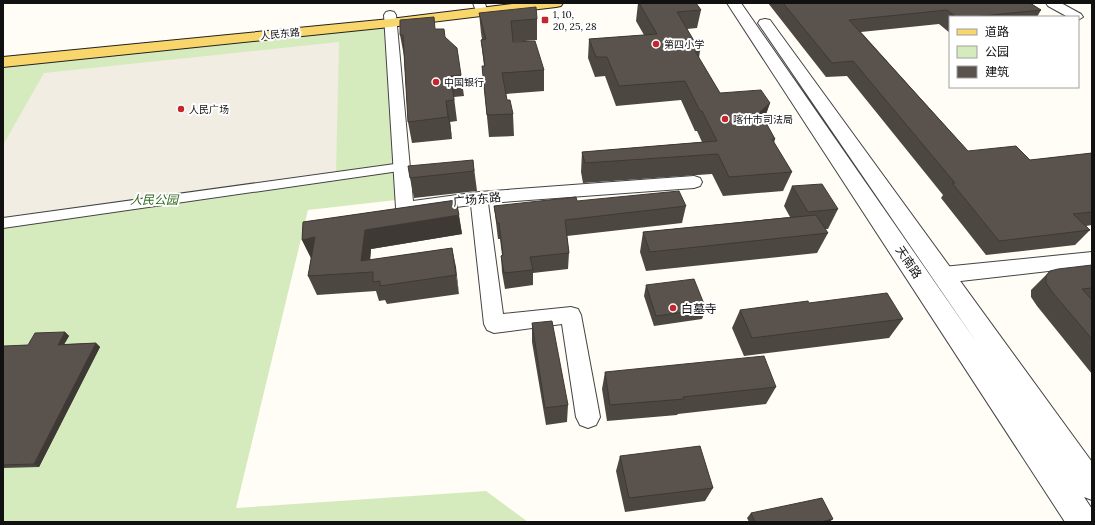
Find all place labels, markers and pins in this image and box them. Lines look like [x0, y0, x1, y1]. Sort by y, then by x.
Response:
place label: 1, 10, 20, 25, 28 [553, 8, 597, 33]
marker: 1, 10, 20, 25, 28 [540, 15, 550, 25]
place label: 第四小学 [664, 38, 704, 51]
marker: 第四小学 [651, 39, 661, 49]
place label: 中国银行 [444, 76, 484, 89]
marker: 中国银行 [431, 77, 441, 87]
place label: 人民广场 [189, 103, 229, 116]
marker: 人民广场 [176, 104, 186, 114]
place label: 喀什市司法局 [733, 113, 793, 126]
marker: 喀什市司法局 [720, 114, 730, 124]
place label: 白墓寺 [681, 301, 717, 316]
marker: 白墓寺 [668, 303, 678, 313]

